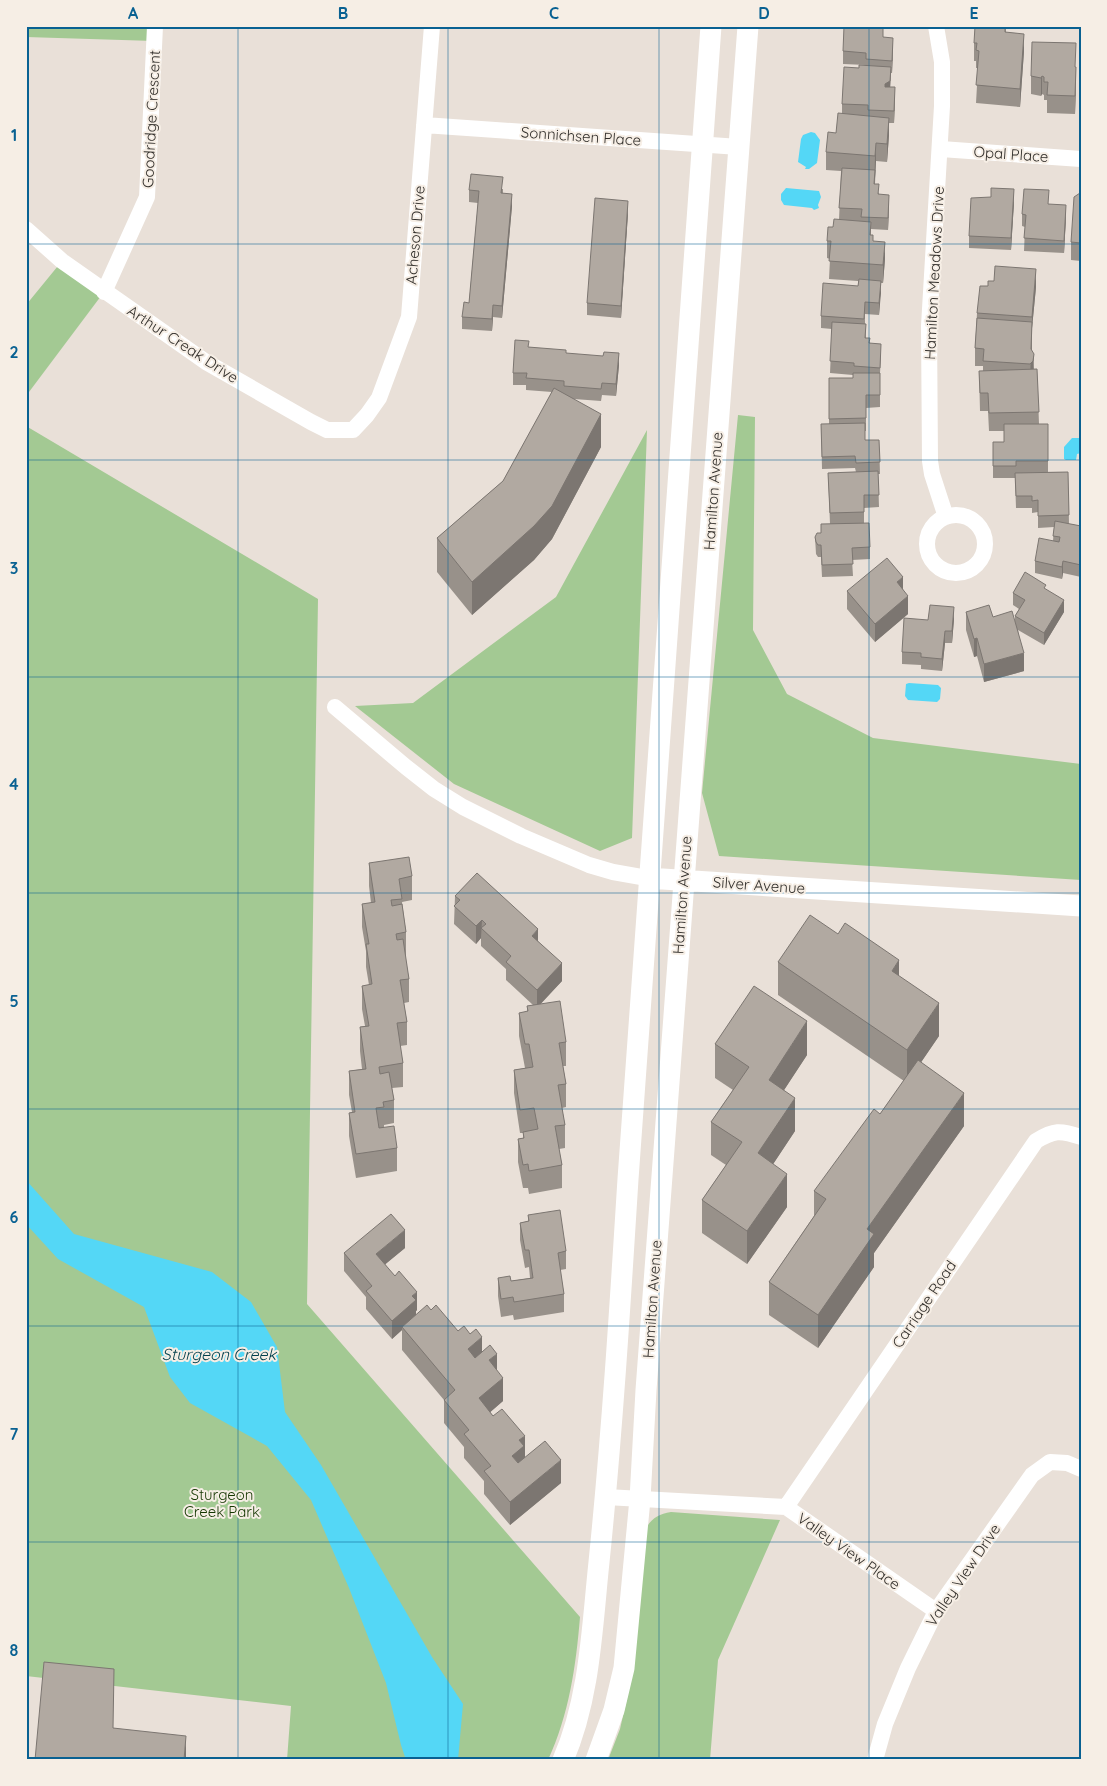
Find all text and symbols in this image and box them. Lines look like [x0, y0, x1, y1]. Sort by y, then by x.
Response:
text: A [128, 3, 139, 23]
text: B [338, 3, 348, 23]
text: C [549, 3, 559, 23]
text: D [758, 3, 770, 23]
text: E [969, 3, 979, 23]
street label: Goodridge Crescent [138, 50, 164, 188]
street label: Sonnichsen Place [520, 122, 642, 150]
text: 1 [11, 125, 17, 145]
street label: Opal Place [973, 142, 1049, 166]
street label: Acheson Drive [401, 185, 429, 285]
street label: Hamilton Meadows Drive [920, 186, 948, 360]
street label: Arthur Creak Drive [124, 301, 242, 387]
text: 2 [9, 342, 19, 362]
street label: Hamilton Avenue [699, 431, 727, 551]
text: 3 [10, 558, 18, 578]
text: 4 [9, 774, 19, 794]
street label: Hamilton Avenue [668, 835, 696, 955]
street label: Silver Avenue [712, 872, 806, 898]
text: 5 [9, 991, 19, 1011]
text: 6 [10, 1207, 19, 1227]
street label: Hamilton Avenue [638, 1239, 666, 1359]
street label: Carriage Road [888, 1257, 960, 1351]
water label: Sturgeon Creek [162, 1344, 278, 1364]
text: 7 [10, 1424, 19, 1444]
park label: Sturgeon Creek Park [184, 1485, 260, 1521]
street label: Valley View Place [794, 1508, 904, 1594]
street label: Valley View Drive [922, 1520, 1004, 1630]
text: 8 [10, 1640, 19, 1660]

